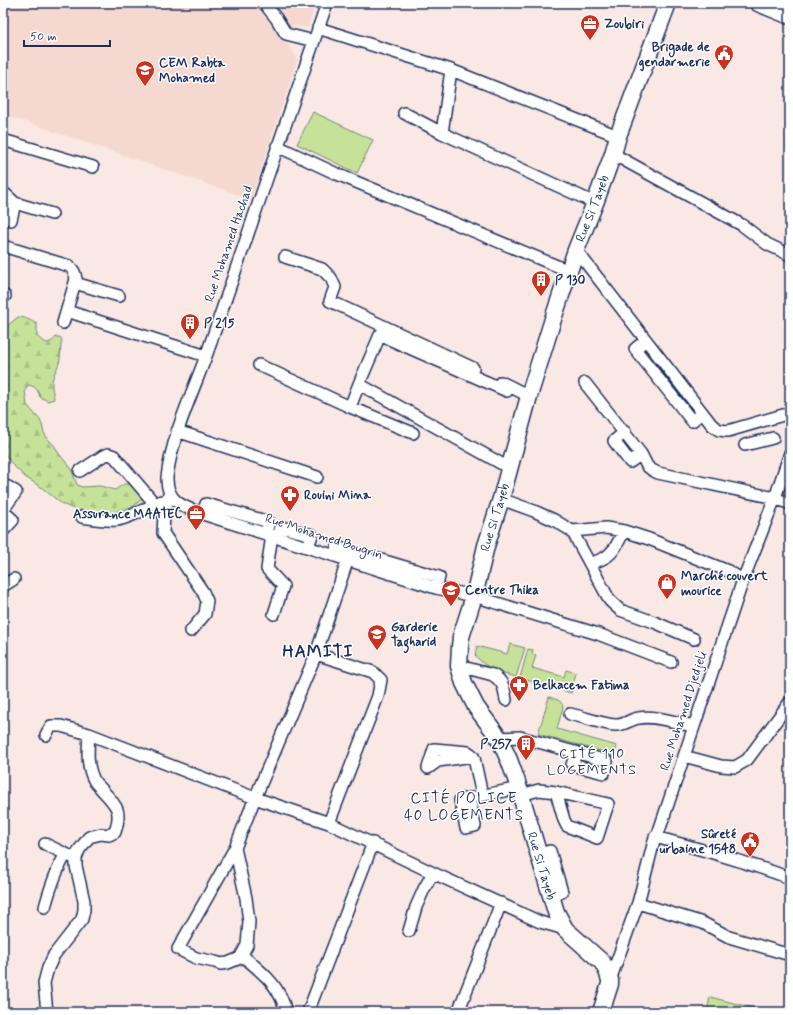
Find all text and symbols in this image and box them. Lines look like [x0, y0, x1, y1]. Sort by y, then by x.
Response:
office icon: Zoubiri [579, 13, 601, 41]
place label: Zoubiri [604, 16, 644, 33]
scale bar [24, 22, 110, 48]
text: 50 m [30, 29, 57, 45]
place label: Brigade de gendarmerie [639, 39, 711, 72]
public building icon: Brigade de gendarmerie [713, 43, 735, 71]
place label: CEM Rabta Mohamed [159, 55, 226, 87]
school or university icon: CEM Rabta Mohamed [134, 59, 156, 87]
street label: Rue Si Tayeb [572, 173, 613, 244]
street label: Rue Mohamed Hachad [201, 183, 257, 304]
building icon: P 130 [530, 269, 552, 297]
place label: P 130 [555, 272, 586, 289]
building icon: P 215 [179, 312, 201, 340]
place label: P 215 [204, 315, 235, 332]
street label: Rue Si Tayeb [477, 481, 513, 553]
pharmacy icon: Rouini Mina [279, 484, 301, 512]
place label: Rouini Mina [304, 487, 372, 504]
office icon: Assurance MAATEC [185, 503, 207, 531]
place label: Assurance MAATEC [73, 506, 182, 523]
street label: Rue Mohamed Bougrin [263, 510, 385, 565]
place label: Marché couvert mourice [681, 568, 768, 600]
shop icon: Marché couvert mourice [656, 572, 678, 600]
school or university icon: Centre Thika [440, 579, 462, 607]
place label: Centre Thika [465, 582, 539, 599]
place label: Garderie Tagharid [391, 619, 439, 654]
school or university icon: Garderie Tagharid [366, 623, 388, 651]
district label: HAMITI [283, 641, 353, 663]
street label: Rue Mohamed Djedjeli [657, 649, 711, 773]
pharmacy icon: Belkacem Fatima [508, 674, 530, 702]
place label: Belkacem Fatima [533, 677, 630, 694]
building icon: P 257 [515, 733, 537, 761]
place label: P 257 [480, 736, 513, 753]
district label: CITÉ 110 LOGEMENTS [547, 745, 637, 779]
district label: CITÉ POLICE 40 LOGEMENTS [404, 788, 524, 826]
place label: Sûreté urbaine 1548 [660, 826, 736, 858]
street label: Rue Si Tayeb [523, 830, 559, 902]
public building icon: Sûreté urbaine 1548 [739, 830, 761, 858]

